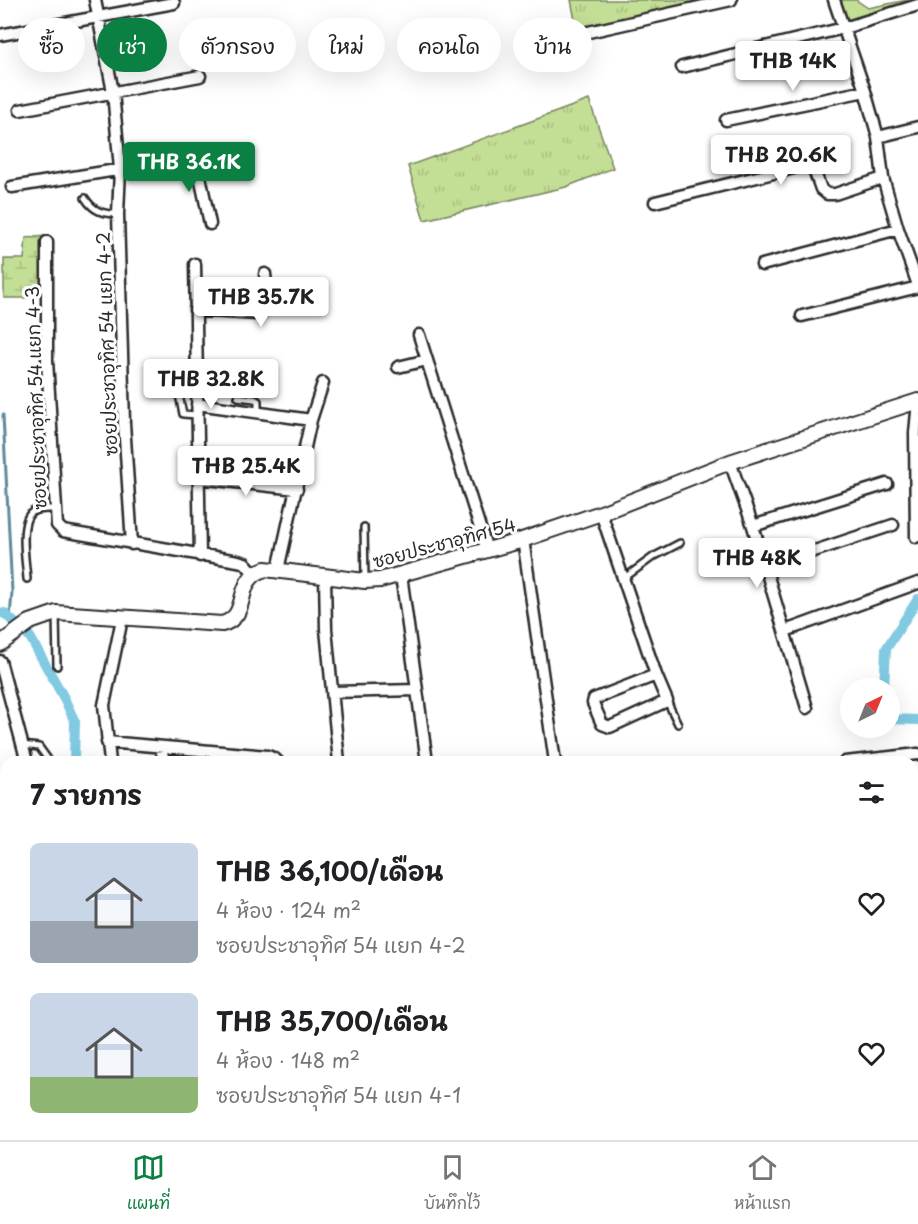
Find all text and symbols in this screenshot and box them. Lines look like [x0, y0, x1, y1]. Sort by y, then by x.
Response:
chip: ซื้อ [18, 18, 85, 72]
chip: เช่า [97, 18, 167, 72]
chip: ตัวกรอง [179, 18, 296, 72]
chip: ใหม่ [308, 18, 385, 72]
chip: คอนโด [397, 18, 501, 72]
chip: บ้าน [513, 18, 592, 72]
pin: THB 14K [738, 41, 848, 92]
text: THB 14K [749, 45, 837, 75]
pin: THB 20.6K [712, 135, 850, 186]
text: THB 20.6K [725, 139, 837, 169]
pin: THB 36.1K [120, 142, 258, 193]
text: THB 36.1K [137, 146, 241, 176]
street label: ซอยประชาอุทิศ 54 แยก 4-2 [89, 231, 125, 457]
pin: THB 35.7K [192, 277, 330, 328]
text: THB 35.7K [208, 281, 314, 311]
street label: ซอยประชาอุทิศ 54 แยก 4-3 [18, 286, 54, 510]
pin: THB 32.8K [142, 359, 280, 410]
text: THB 32.8K [157, 363, 265, 393]
pin: THB 25.4K [177, 446, 315, 497]
text: THB 25.4K [191, 450, 301, 480]
street label: ซอยประชาอุทิศ 54 [370, 510, 519, 576]
pin: THB 48K [702, 538, 812, 589]
text: THB 48K [712, 542, 802, 572]
north arrow [840, 678, 900, 738]
map controls [840, 678, 900, 738]
text: 7 รายการ [30, 775, 142, 814]
icon: filters [855, 776, 888, 809]
text: THB 36,100/เดือน [216, 851, 443, 890]
icon: home [78, 867, 150, 939]
icon: heart [855, 887, 888, 920]
text: 4 ห้อง · 124 m² [216, 895, 361, 925]
text: ซอยประชาอุทิศ 54 แยก 4-2 [216, 930, 466, 960]
text: THB 35,700/เดือน [216, 1001, 448, 1040]
icon: home [78, 1017, 150, 1089]
icon: heart [855, 1037, 888, 1070]
text: 4 ห้อง · 148 m² [216, 1045, 360, 1075]
text: ซอยประชาอุทิศ 54 แยก 4-1 [216, 1080, 461, 1110]
tab: แผนที่ [127, 1151, 170, 1215]
tab: บันทึกไว้ [424, 1151, 480, 1215]
tab: หน้าแรก [734, 1151, 791, 1215]

